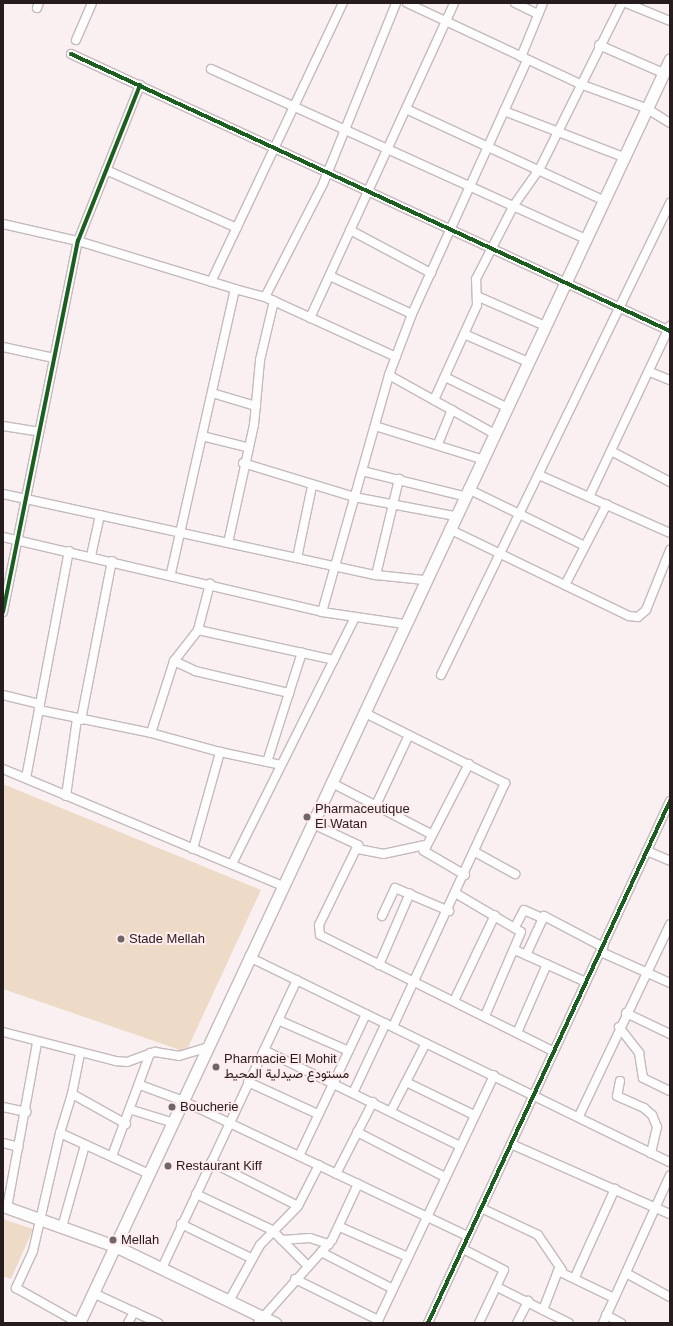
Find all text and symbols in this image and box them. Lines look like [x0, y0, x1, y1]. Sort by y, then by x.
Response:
place label: Pharmaceutique El Watan [315, 802, 410, 833]
marker: Pharmaceutique El Watan [302, 812, 312, 822]
place label: Stade Mellah [129, 931, 205, 947]
marker: Stade Mellah [116, 934, 126, 944]
place label: Pharmacie El Mohit مستودع صيدلية المحيط [224, 1052, 349, 1083]
marker: Pharmacie El Mohit مستودع صيدلية المحيط [211, 1062, 221, 1072]
place label: Boucherie [180, 1099, 239, 1115]
marker: Boucherie [167, 1102, 177, 1112]
place label: Restaurant Kiff [176, 1158, 262, 1174]
marker: Restaurant Kiff [163, 1161, 173, 1171]
place label: Mellah [121, 1232, 159, 1248]
marker: Mellah [108, 1235, 118, 1245]

